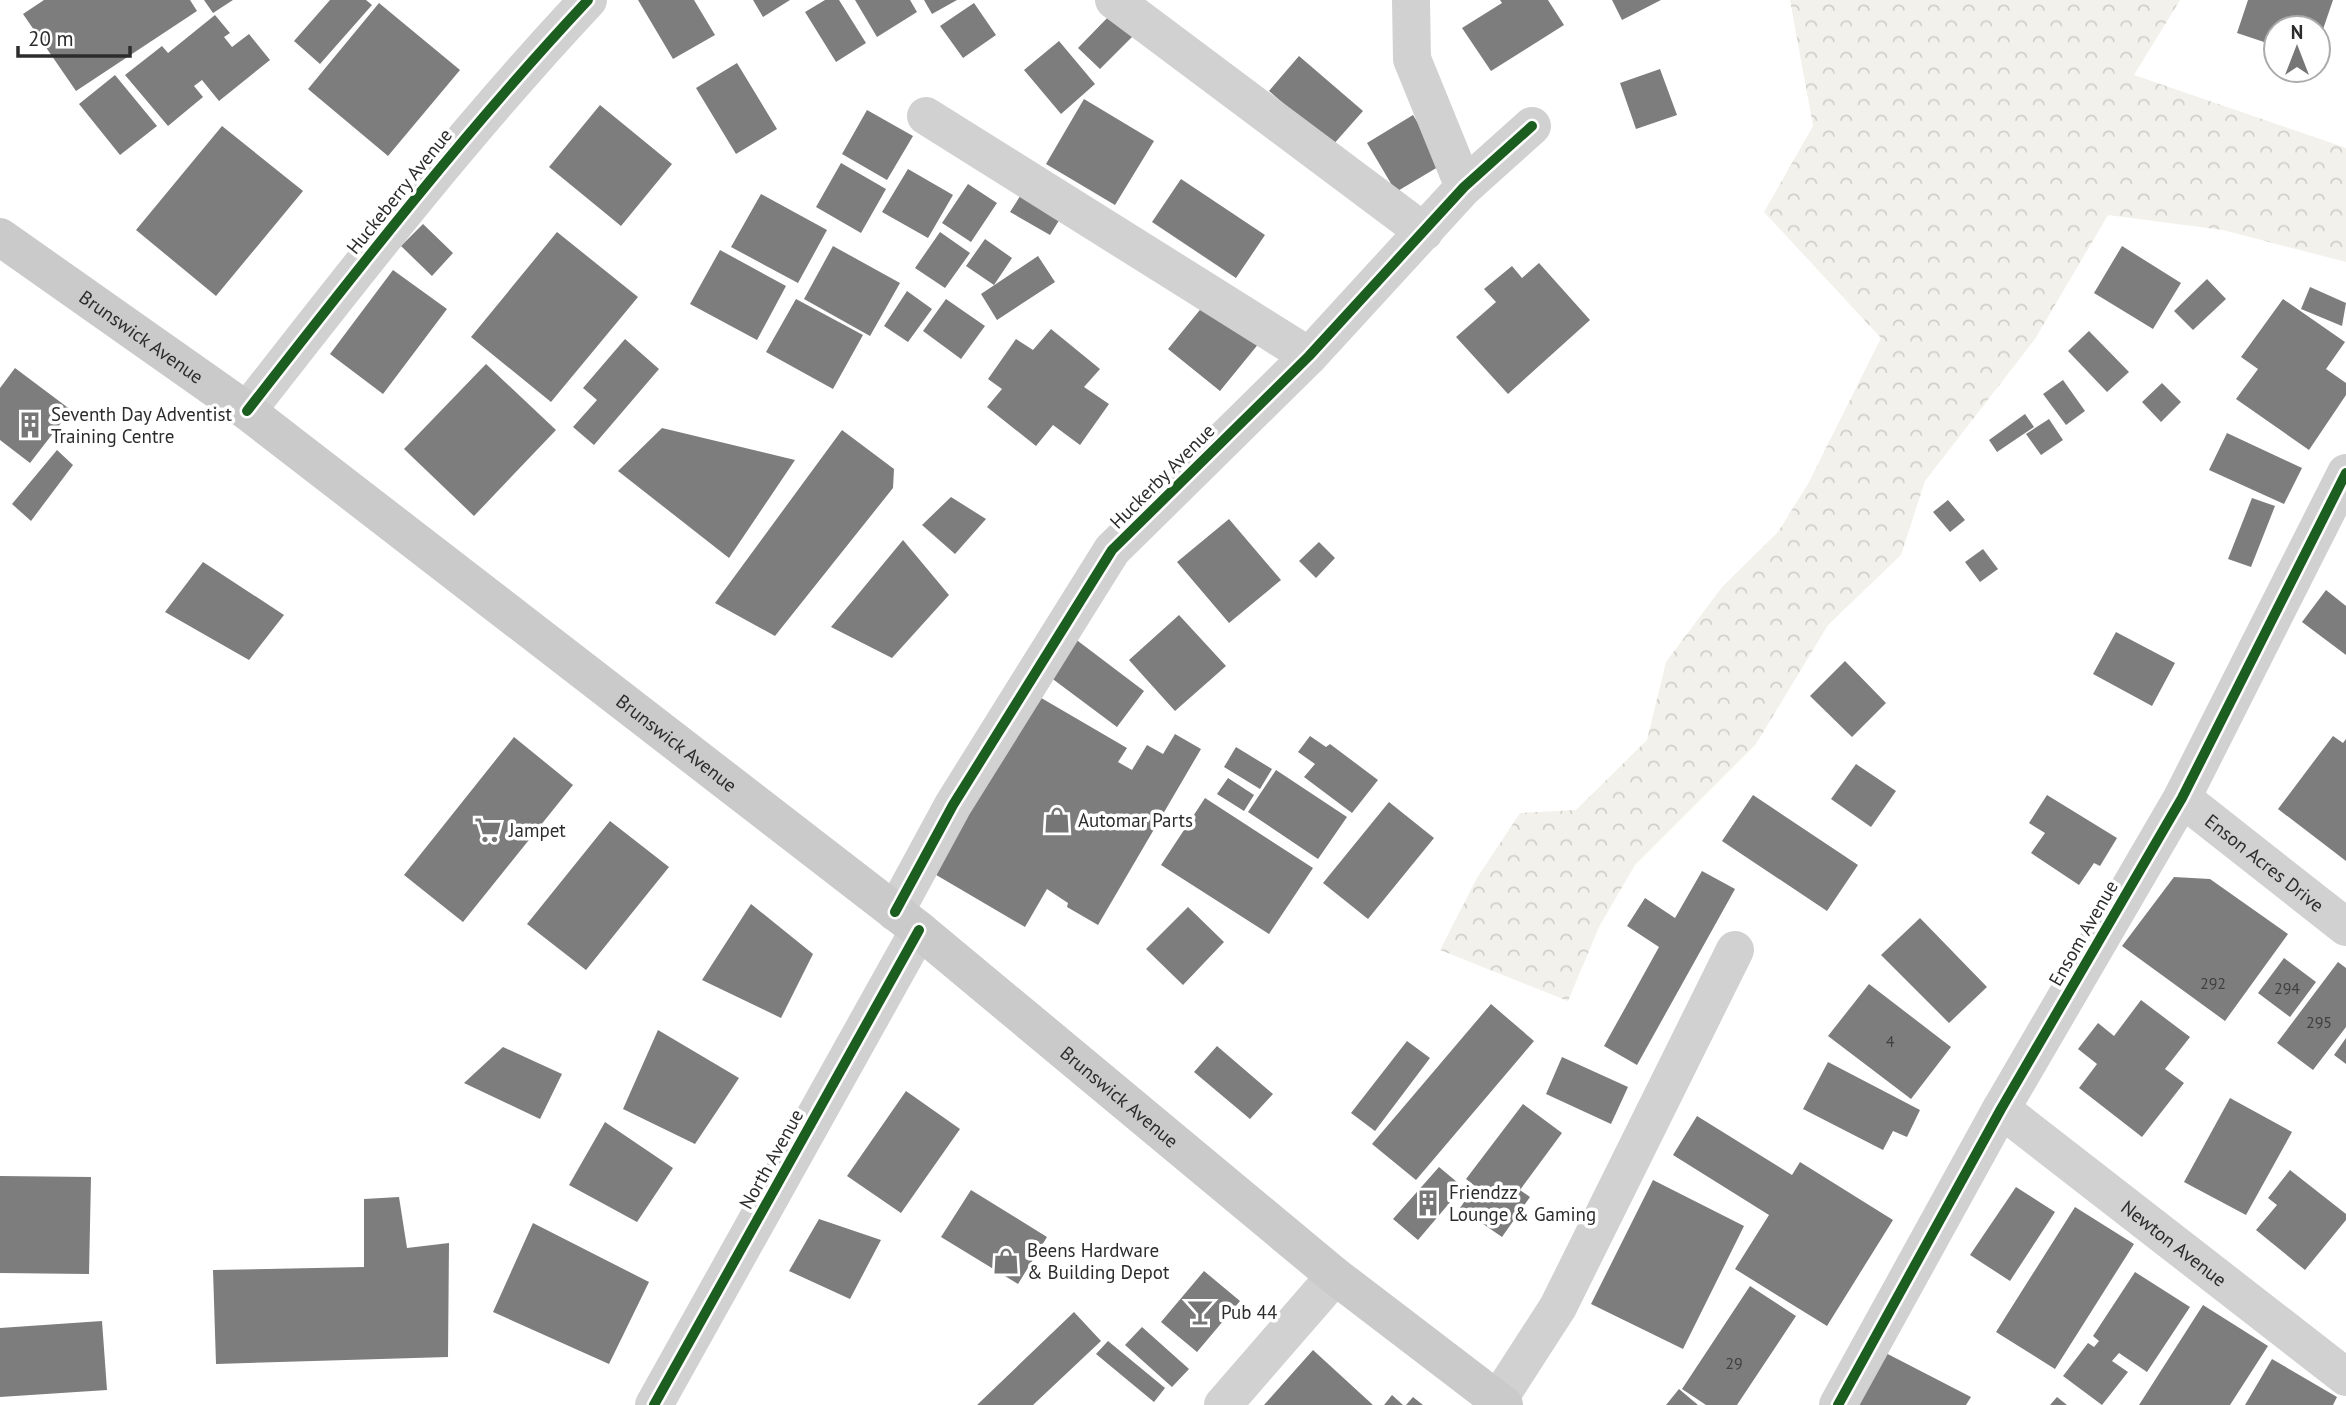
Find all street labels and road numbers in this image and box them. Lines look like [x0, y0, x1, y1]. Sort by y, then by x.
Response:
street label: Huckeberry Avenue [341, 123, 457, 259]
street label: Brunswick Avenue [75, 285, 208, 389]
street label: Huckerby Avenue [1105, 419, 1219, 533]
street label: Brunswick Avenue [611, 689, 742, 797]
street label: Enson Acres Drive [2200, 809, 2329, 917]
street label: Ensom Avenue [2043, 876, 2123, 990]
street label: Brunswick Avenue [1056, 1041, 1183, 1153]
street label: North Avenue [734, 1105, 808, 1213]
street label: Newton Avenue [2116, 1195, 2231, 1292]

